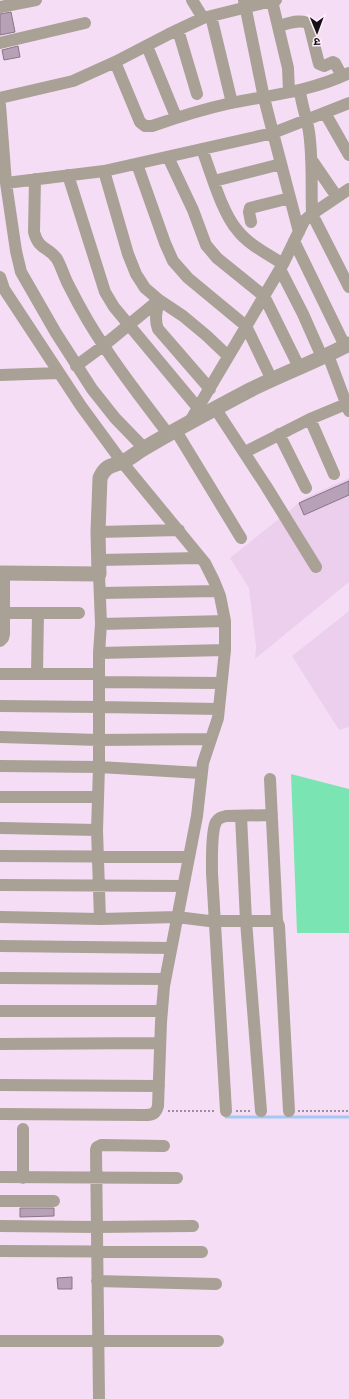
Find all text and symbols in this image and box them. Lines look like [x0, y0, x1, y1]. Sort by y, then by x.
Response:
north arrow [297, 12, 337, 52]
text: उ [313, 35, 320, 48]

